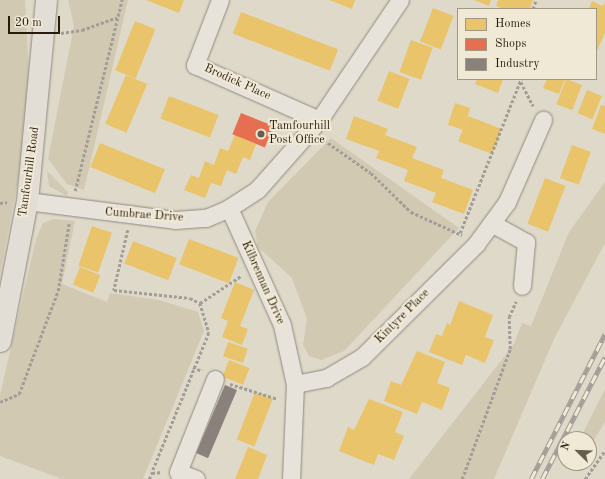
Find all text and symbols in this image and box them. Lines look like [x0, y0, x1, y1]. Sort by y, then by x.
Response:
scale bar [10, 8, 62, 34]
legend [457, 8, 597, 80]
text: 20 m [15, 17, 42, 29]
text: Homes [495, 18, 531, 30]
text: Shops [495, 38, 526, 50]
text: Industry [495, 58, 540, 70]
street label: Brodick Place [201, 62, 273, 104]
place label: Tamfourhill Post Office [269, 120, 330, 148]
street label: Tamfourhill Road [17, 126, 43, 218]
marker: Tamfourhill Post Office [256, 129, 266, 139]
street label: Cumbrae Drive [104, 206, 184, 226]
street label: Kilbrennan Drive [237, 239, 287, 327]
street label: Kintyre Place [373, 287, 433, 347]
north arrow [557, 431, 597, 471]
text: N [560, 440, 573, 453]

